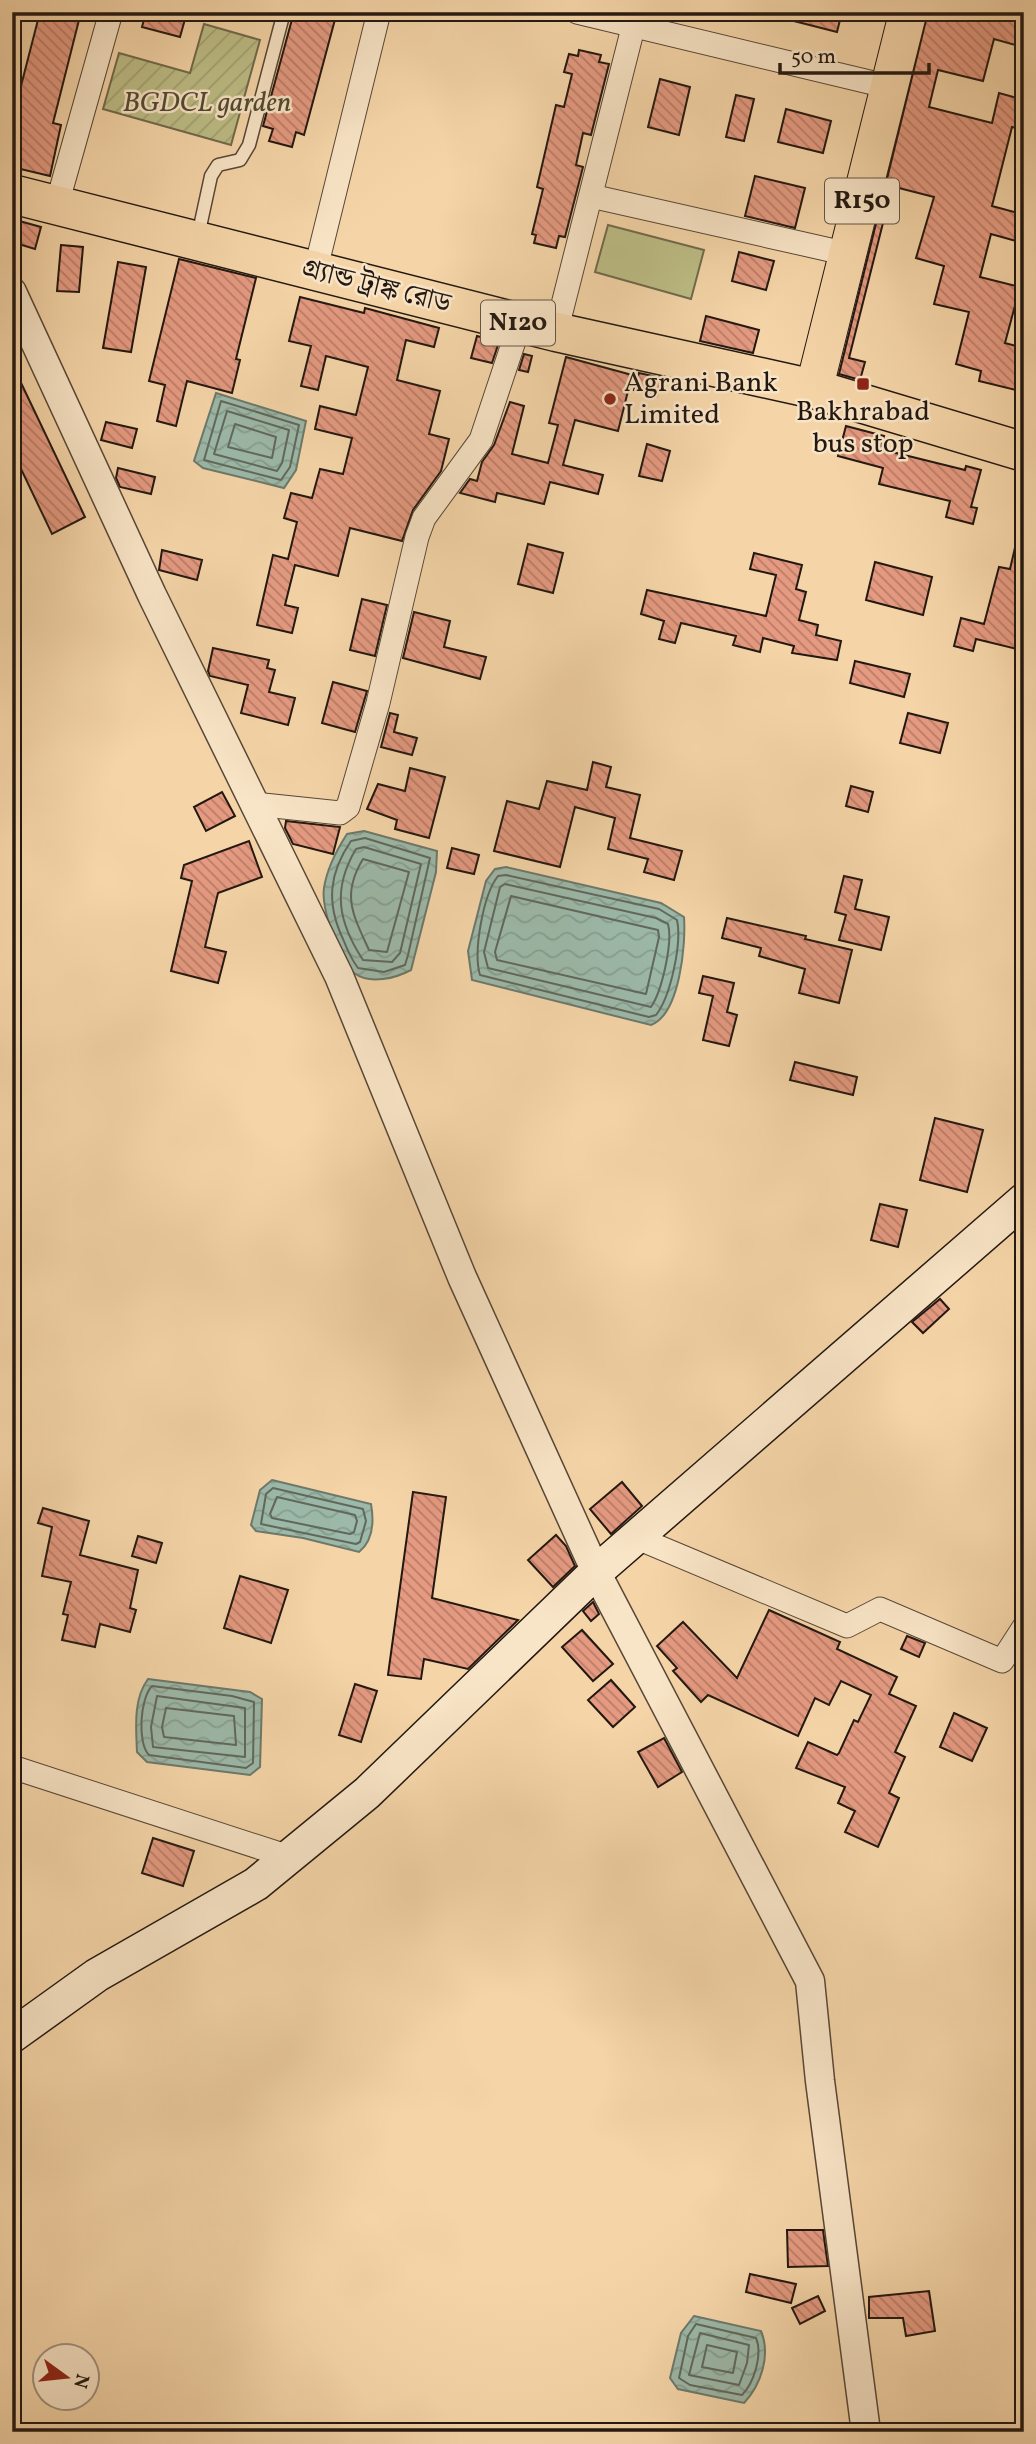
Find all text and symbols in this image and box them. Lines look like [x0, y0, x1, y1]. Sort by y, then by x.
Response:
scale bar [780, 32, 929, 76]
text: 50 m [791, 43, 836, 72]
park label: BGDCL garden [123, 84, 291, 123]
road number: R150 [825, 178, 899, 224]
street label: গ্র্যান্ড ট্রাঙ্ক রোড [297, 250, 456, 325]
road number: N120 [481, 300, 555, 346]
place label: Agrani Bank Limited [624, 364, 778, 435]
marker: Bakhrabad bus stop [855, 376, 871, 392]
marker: Agrani Bank Limited [602, 391, 618, 407]
place label: Bakhrabad bus stop [796, 393, 930, 464]
north arrow [32, 2342, 102, 2412]
text: N [66, 2371, 95, 2391]

